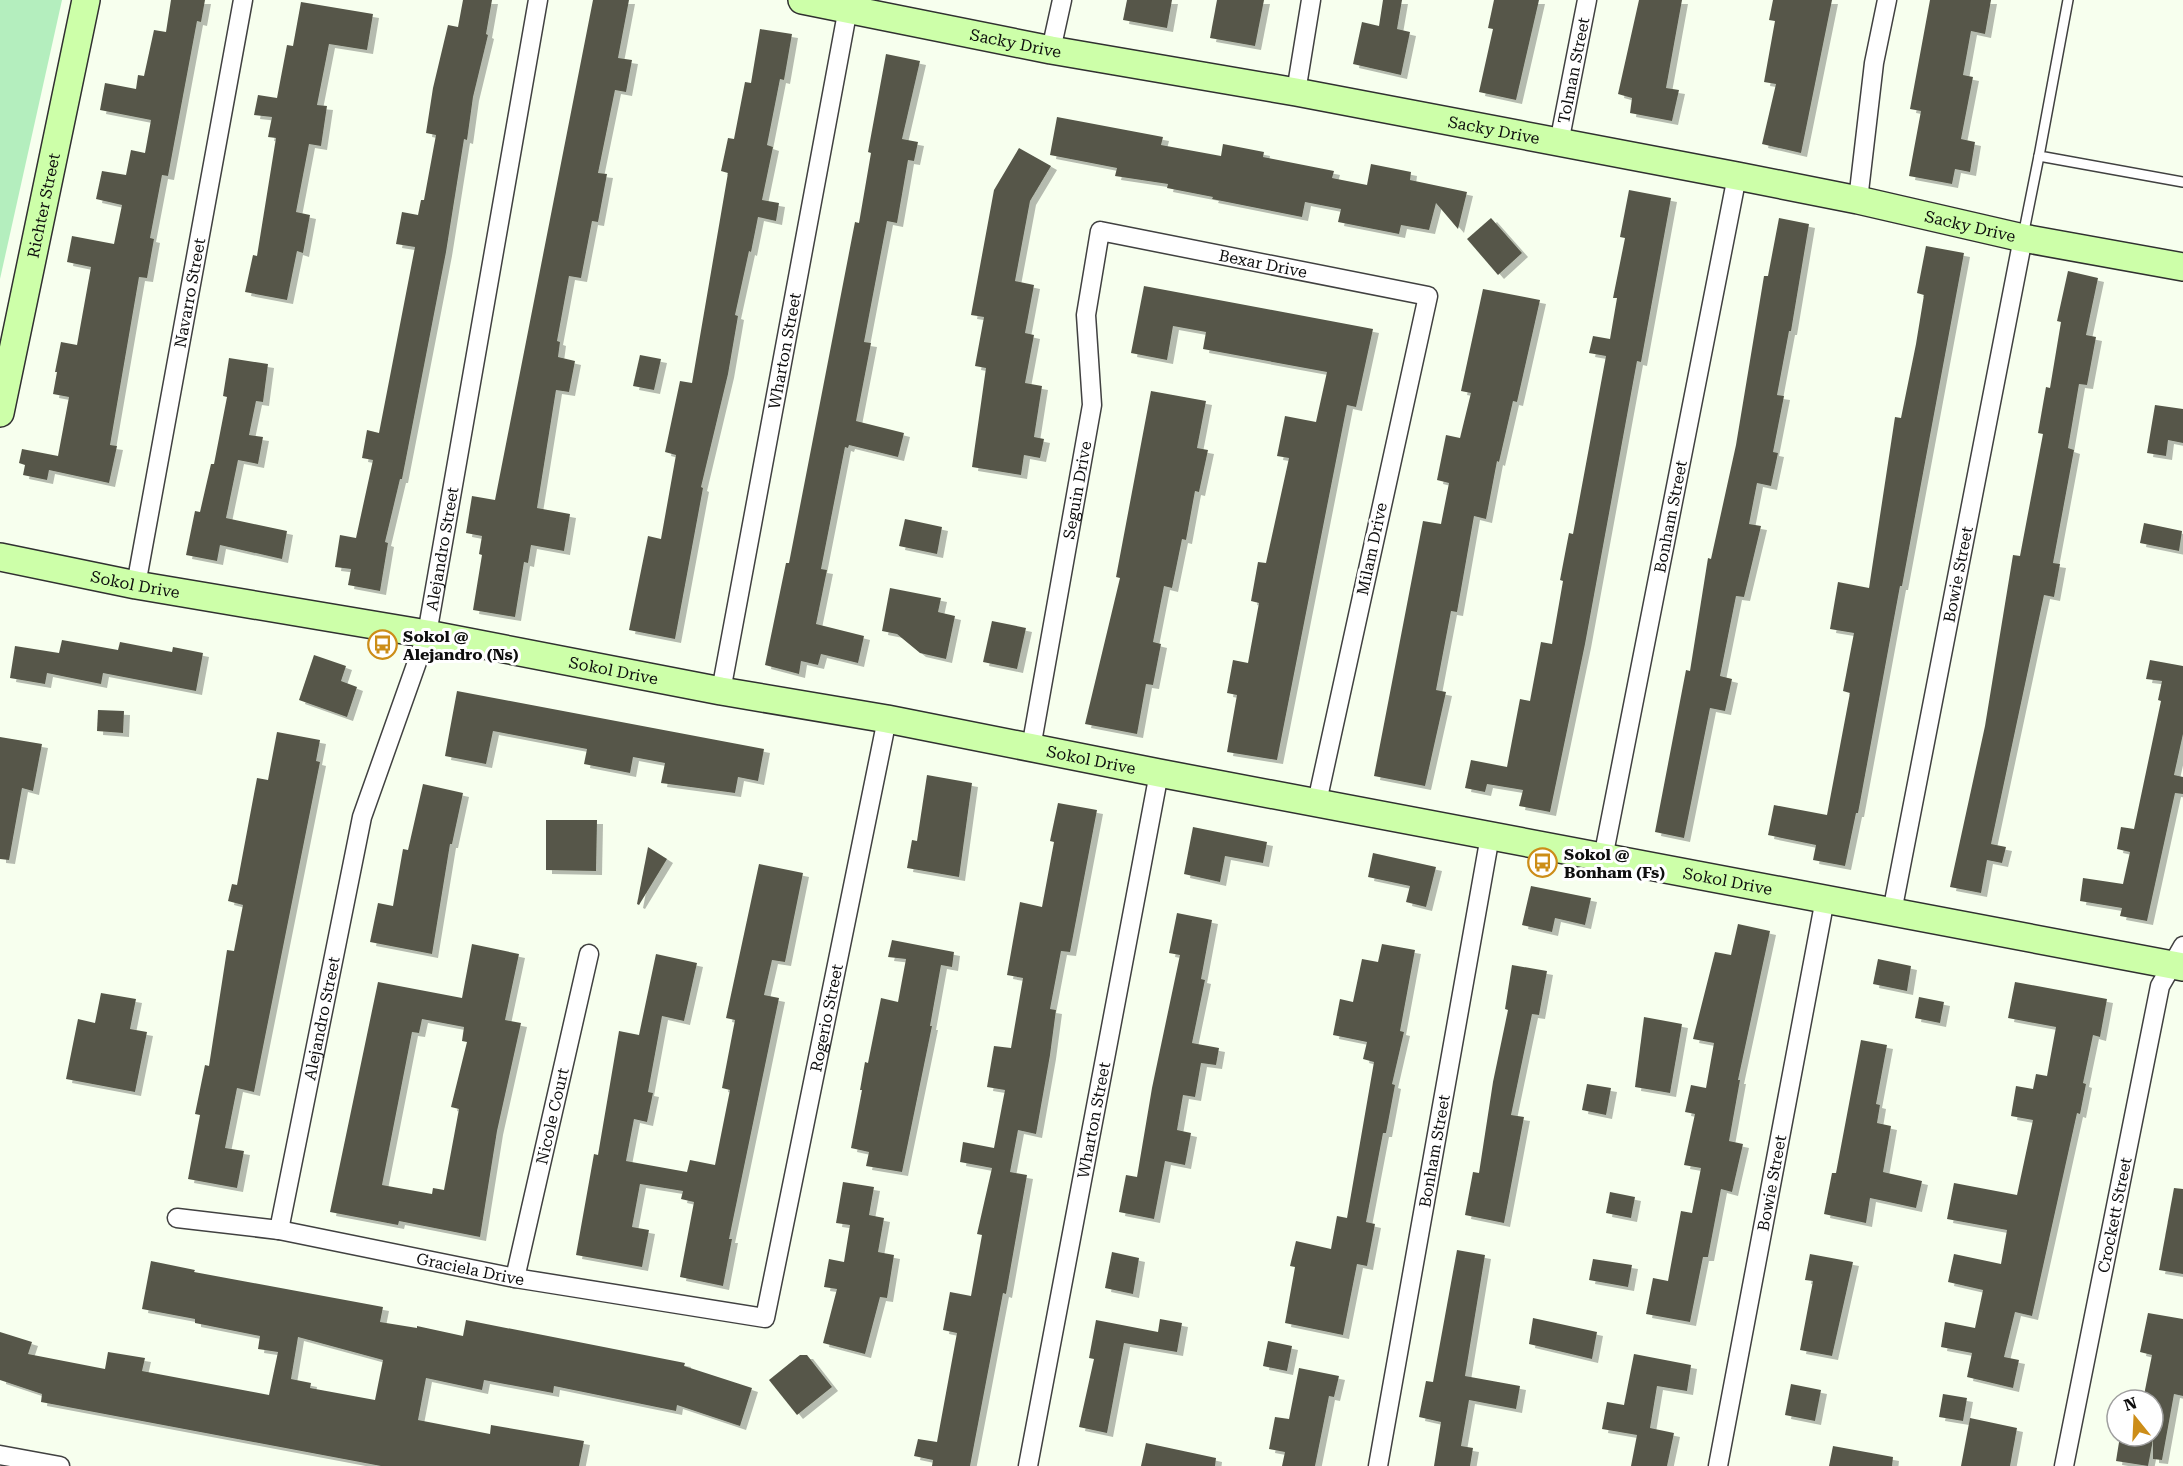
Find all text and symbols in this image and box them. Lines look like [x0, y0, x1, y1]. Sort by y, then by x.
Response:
street label: Tolman Street [1554, 16, 1593, 125]
street label: Sacky Drive [968, 24, 1063, 61]
street label: Sacky Drive [1447, 112, 1541, 148]
street label: Richter Street [23, 151, 63, 260]
street label: Sacky Drive [1923, 206, 2018, 246]
street label: Navarro Street [170, 236, 209, 349]
street label: Bexar Drive [1217, 245, 1309, 281]
street label: Wharton Street [764, 291, 804, 411]
street label: Seguin Drive [1059, 439, 1095, 541]
street label: Bonham Street [1650, 459, 1690, 574]
street label: Alejandro Street [422, 485, 462, 612]
street label: Milam Drive [1353, 501, 1391, 597]
street label: Bowie Street [1939, 525, 1976, 624]
street label: Sokol Drive [89, 566, 181, 602]
place label: Sokol @ Alejandro (Ns) [403, 627, 519, 664]
bus stop icon: Sokol @ Alejandro (Ns) [366, 629, 398, 661]
street label: Sokol Drive [567, 652, 660, 688]
street label: Sokol Drive [1045, 741, 1138, 778]
place label: Sokol @ Bonham (Fs) [1564, 845, 1665, 882]
bus stop icon: Sokol @ Bonham (Fs) [1527, 847, 1559, 879]
street label: Sokol Drive [1682, 863, 1774, 899]
street label: Alejandro Street [300, 955, 343, 1082]
street label: Rogerio Street [806, 962, 846, 1073]
street label: Wharton Street [1073, 1060, 1114, 1180]
street label: Nicole Court [532, 1066, 572, 1166]
street label: Bonham Street [1415, 1093, 1453, 1209]
street label: Bowie Street [1753, 1133, 1790, 1233]
street label: Crockett Street [2093, 1156, 2135, 1274]
street label: Graciela Drive [415, 1249, 526, 1289]
north arrow [2105, 1388, 2165, 1448]
text: N [2122, 1393, 2139, 1415]

